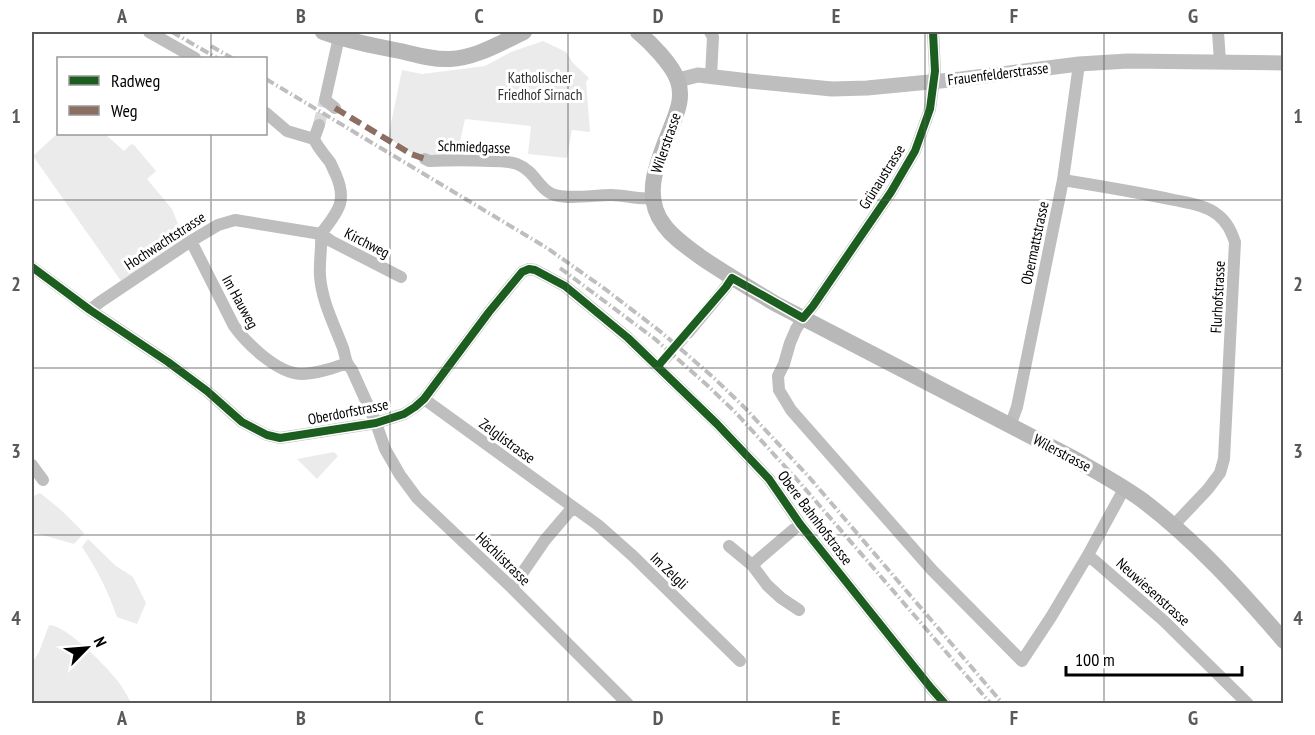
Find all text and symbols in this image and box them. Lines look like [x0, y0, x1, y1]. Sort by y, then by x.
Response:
text: A [116, 3, 128, 29]
text: B [296, 3, 306, 29]
text: C [474, 3, 484, 29]
text: D [653, 3, 664, 29]
text: E [832, 3, 840, 29]
text: F [1010, 3, 1018, 29]
text: G [1188, 3, 1198, 29]
legend [57, 57, 267, 135]
street label: Frauenfelderstrasse [946, 58, 1049, 89]
park label: Katholischer Friedhof Sirnach [498, 68, 582, 104]
text: Radweg [111, 69, 160, 92]
text: Weg [111, 99, 138, 122]
text: 1 [11, 103, 21, 129]
text: 1 [1293, 103, 1303, 129]
street label: Wilerstrasse [646, 110, 685, 176]
street label: Schmiedgasse [437, 136, 511, 157]
street label: Grünaustrasse [854, 141, 909, 213]
street label: Obermattstrasse [1016, 199, 1053, 286]
street label: Hochwachtstrasse [121, 207, 209, 274]
street label: Kirchweg [342, 223, 393, 262]
street label: Flurhofstrasse [1206, 260, 1229, 334]
text: 2 [11, 271, 21, 297]
text: 2 [1293, 271, 1303, 297]
street label: Im Hauweg [218, 272, 263, 332]
street label: Oberdorfstrasse [306, 394, 390, 429]
street label: Zelglistrasse [476, 414, 539, 467]
street label: Wilerstrasse [1030, 429, 1094, 476]
text: 3 [11, 438, 21, 464]
text: 3 [1293, 438, 1303, 464]
street label: Obere Bahnhofstrasse [774, 467, 857, 569]
street label: Höchlistrasse [472, 528, 535, 589]
street label: Im Zelgli [647, 548, 692, 593]
street label: Neuwiesenstrasse [1113, 554, 1194, 630]
text: 4 [11, 605, 21, 631]
text: 4 [1293, 605, 1303, 631]
north arrow [57, 618, 117, 678]
text: N [90, 634, 111, 650]
scale bar [1066, 639, 1242, 677]
text: 100 m [1075, 648, 1115, 671]
text: A [116, 705, 128, 731]
text: B [296, 705, 306, 731]
text: C [474, 705, 484, 731]
text: D [653, 705, 664, 731]
text: E [832, 705, 840, 731]
text: F [1010, 705, 1018, 731]
text: G [1188, 705, 1198, 731]

